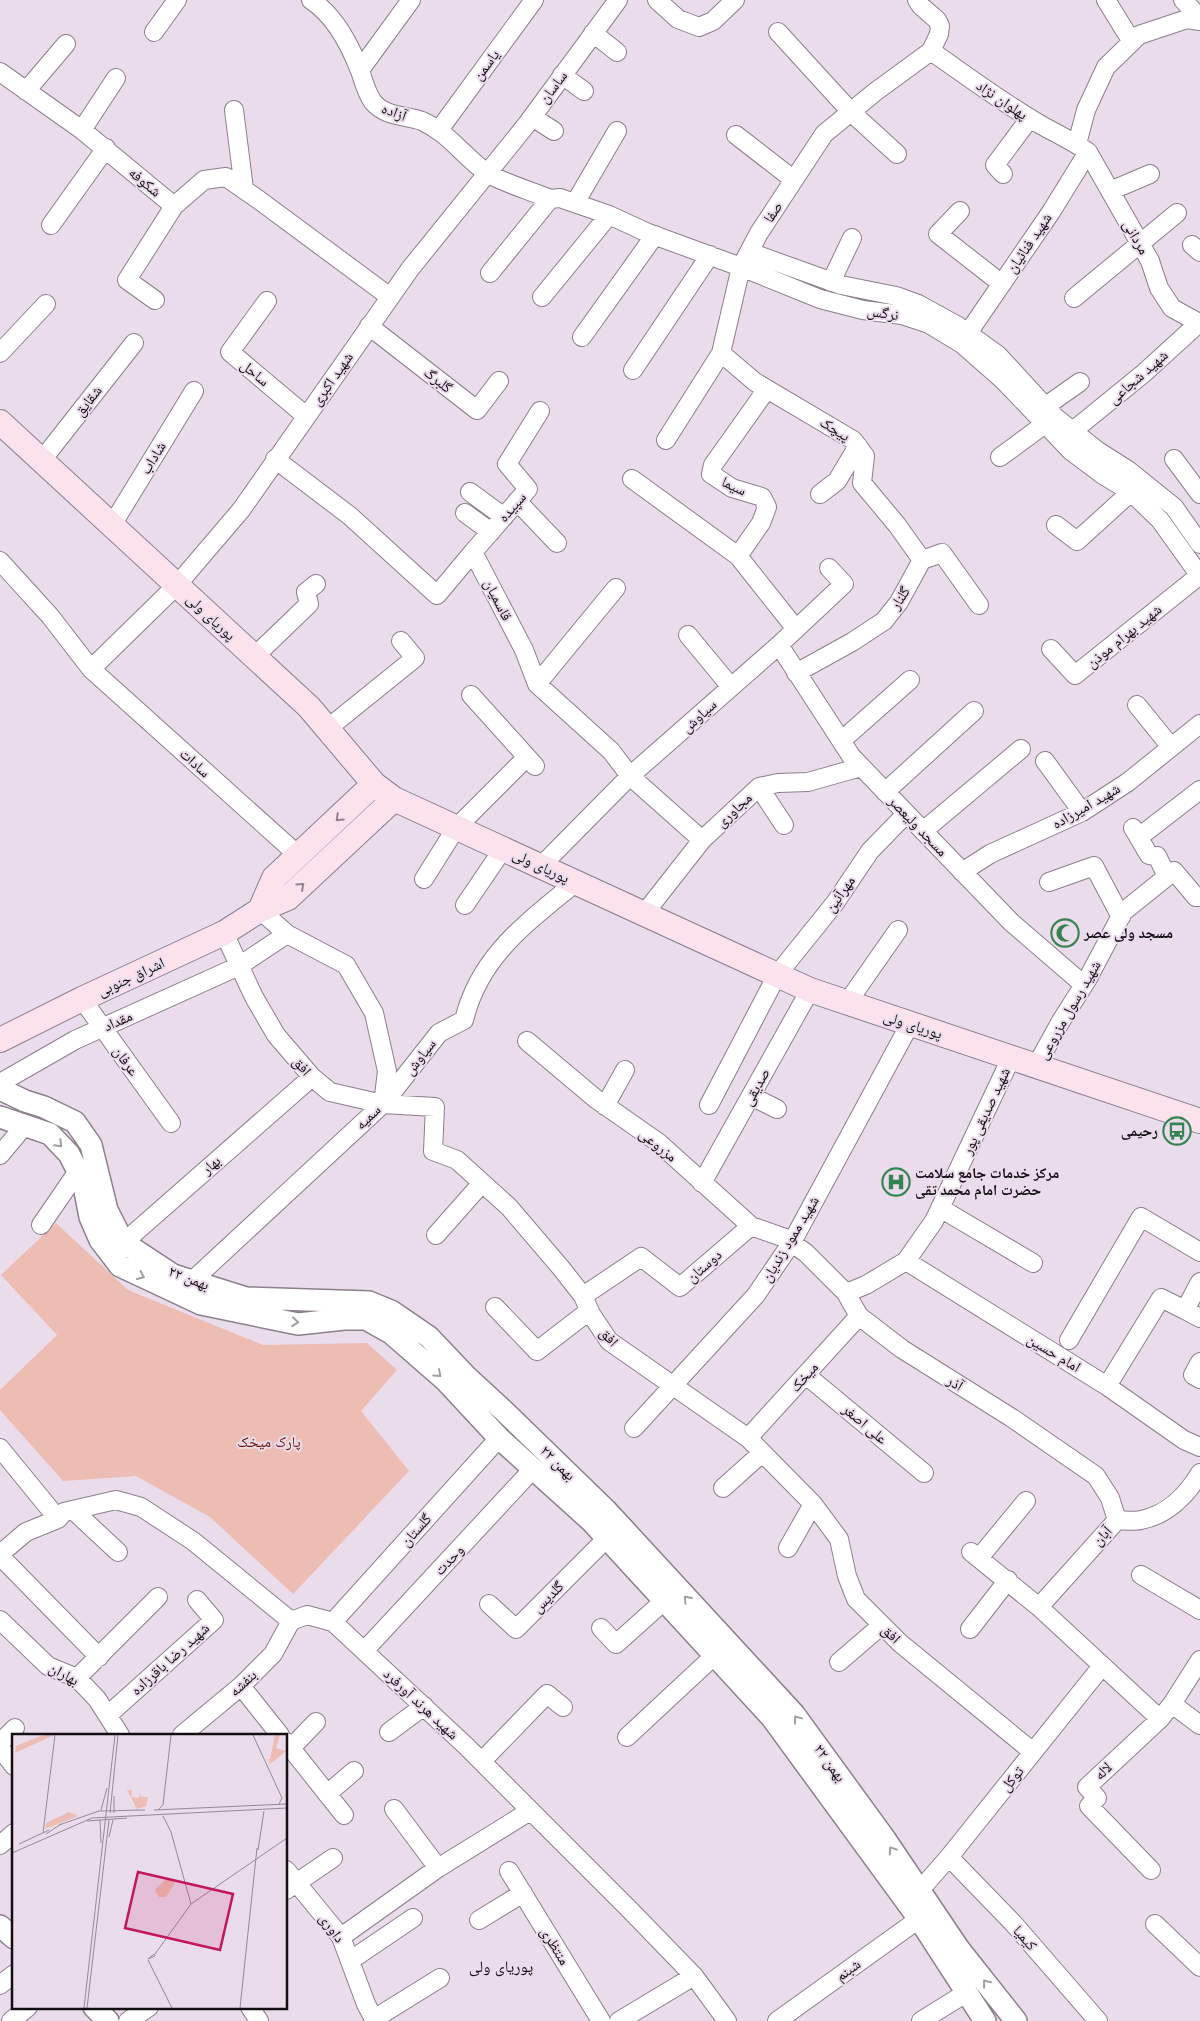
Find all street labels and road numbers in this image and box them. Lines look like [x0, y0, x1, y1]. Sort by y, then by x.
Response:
street label: یاسمن [468, 45, 504, 85]
street label: ساسان [534, 66, 572, 107]
street label: پهلوان نژاد [972, 76, 1032, 124]
street label: آزاده [379, 98, 410, 126]
street label: شکوفه [124, 162, 166, 202]
street label: صفا [759, 198, 787, 226]
street label: شهید فنائیان [1002, 209, 1057, 277]
street label: مردانی [1118, 216, 1154, 258]
street label: نرگس [866, 301, 900, 325]
street label: شهید شجاعی [1104, 345, 1172, 409]
street label: شهید اکبری [306, 348, 358, 410]
street label: ساحل [236, 355, 274, 391]
street label: گلبرگ [420, 363, 457, 398]
street label: شقایق [70, 381, 107, 421]
street label: پیچک [816, 412, 854, 446]
street label: شاداب [135, 438, 171, 478]
street label: سیما [718, 472, 750, 500]
street label: سپیده [493, 488, 531, 526]
street label: قاسمیان [479, 576, 517, 624]
street label: گلنار [885, 582, 915, 614]
street label: پوریای ولی [182, 589, 240, 645]
street label: شهید بهرام موذن [1082, 599, 1166, 673]
street label: سیاوش [677, 695, 721, 737]
street label: سادات [175, 744, 215, 782]
street label: شهید امیرزاده [1048, 778, 1124, 834]
street label: مجاوری [712, 788, 757, 832]
street label: مسجد ولیعصر [883, 790, 952, 861]
street label: پوریای ولی [509, 844, 573, 888]
street label: مهرآئین [820, 872, 860, 916]
street label: اشراق جنوبی [94, 953, 168, 1001]
street label: شهید رسول مزروعی [1033, 957, 1106, 1063]
street label: مقداد [100, 1006, 136, 1036]
street label: پوریای ولی [881, 1006, 945, 1044]
street label: سیاوش [399, 1034, 441, 1079]
street label: عرفان [108, 1042, 144, 1080]
street label: افق [288, 1052, 316, 1080]
street label: شهید صدیقی پور [957, 1064, 1015, 1159]
street label: صدیقی [738, 1065, 774, 1109]
street label: سمیه [351, 1100, 385, 1134]
street label: مزروعی [635, 1124, 681, 1167]
street label: بهار [196, 1151, 225, 1180]
street label: شهید ممود زندیان [756, 1192, 824, 1286]
street label: دوستان [682, 1245, 726, 1287]
street label: ۲۲ بهمن [166, 1261, 212, 1295]
street label: افق [595, 1323, 623, 1351]
street label: امام حسین [1023, 1329, 1085, 1377]
street label: میخک [785, 1358, 823, 1396]
street label: آذر [942, 1370, 968, 1396]
street label: علی اصغر [837, 1399, 892, 1449]
street label: ۲۲ بهمن [536, 1441, 580, 1485]
street label: گلستان [396, 1509, 436, 1551]
street label: آبان [1088, 1521, 1117, 1550]
street label: وحدت [430, 1540, 468, 1580]
street label: گلدیس [528, 1576, 569, 1617]
street label: شهید رضا باقرزاده [126, 1618, 214, 1700]
street label: افق [877, 1620, 905, 1648]
street label: بهاران [45, 1658, 83, 1690]
street label: شهید هرند آورفرد [379, 1664, 463, 1744]
street label: بنفشه [225, 1665, 261, 1701]
street label: ۲۲ بهمن [809, 1740, 851, 1786]
street label: لاله [1090, 1758, 1116, 1784]
street label: توکل [996, 1762, 1029, 1796]
street label: داوری [315, 1909, 349, 1947]
street label: کیمیا [1009, 1921, 1041, 1955]
street label: منتظری [536, 1923, 575, 1969]
street label: شبنم [831, 1954, 865, 1986]

